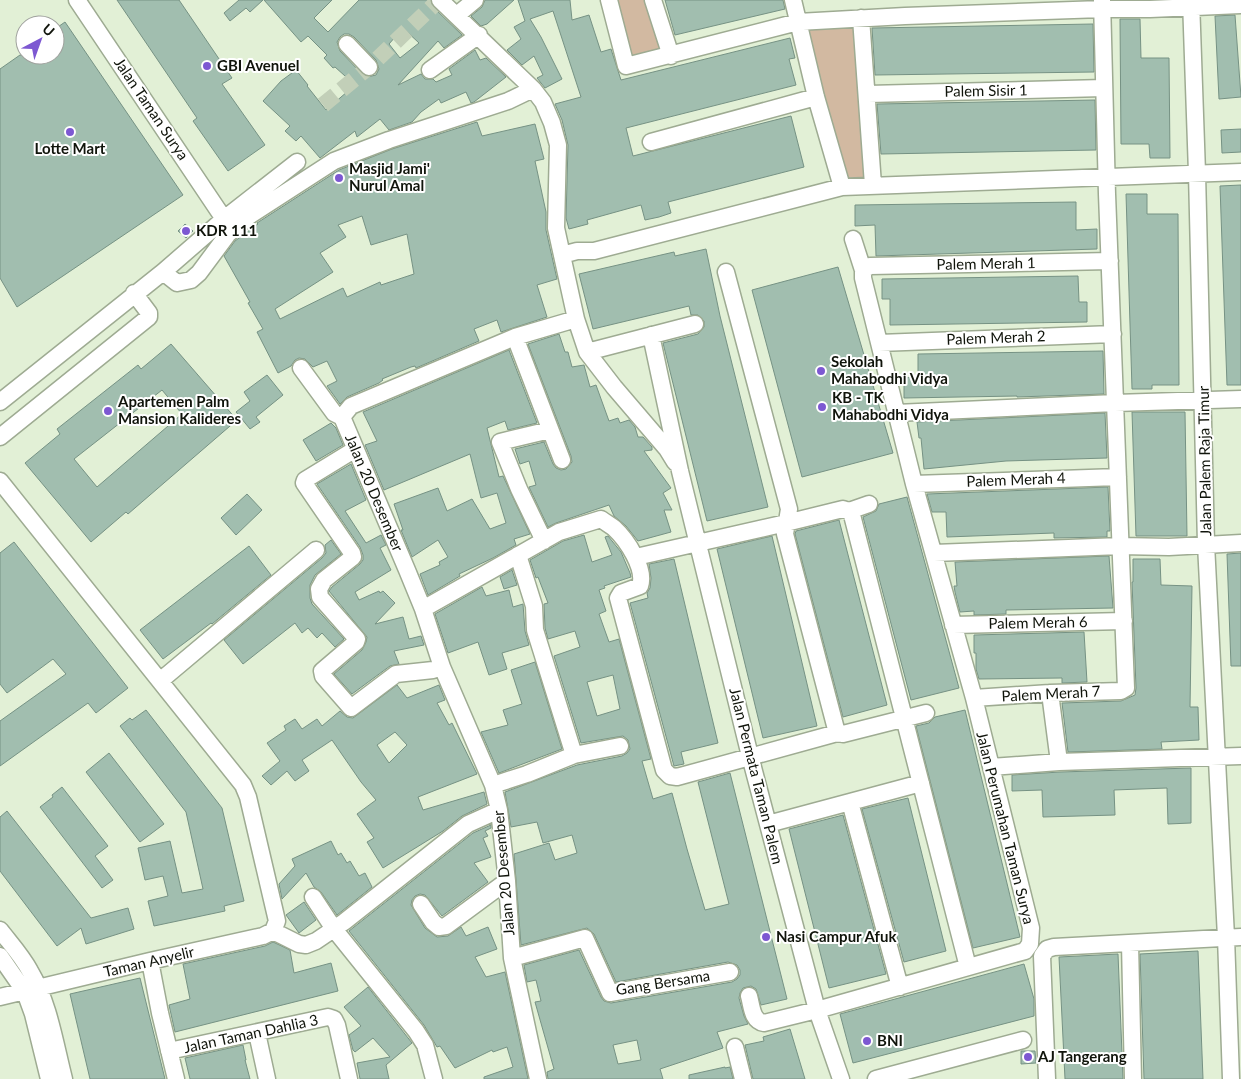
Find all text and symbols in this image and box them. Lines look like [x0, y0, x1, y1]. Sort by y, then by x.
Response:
north arrow [15, 15, 65, 65]
text: U [39, 20, 58, 40]
street label: Jalan Taman Surya [111, 54, 193, 163]
place label: GBI Avenuel [217, 56, 300, 74]
marker: GBI Avenuel [201, 60, 213, 72]
street label: Palem Sisir 1 [944, 80, 1028, 100]
marker: Lotte Mart [64, 126, 76, 138]
place label: Lotte Mart [35, 139, 106, 157]
place label: Masjid Jami' Nurul Amal [349, 159, 430, 194]
marker: Masjid Jami' Nurul Amal [333, 172, 345, 184]
place label: KDR 111 [196, 221, 257, 239]
marker: KDR 111 [180, 225, 192, 237]
street label: Palem Merah 1 [936, 253, 1036, 273]
street label: Palem Merah 2 [946, 326, 1046, 348]
place label: Sekolah Mahabodhi Vidya [831, 352, 948, 387]
marker: Sekolah Mahabodhi Vidya [815, 365, 827, 377]
street label: Jalan Palem Raja Timur [1194, 385, 1214, 536]
place label: KB - TK Mahabodhi Vidya [832, 388, 949, 423]
place label: Apartemen Palm Mansion Kalideres [117, 392, 241, 427]
marker: KB - TK Mahabodhi Vidya [816, 401, 828, 413]
marker: Apartemen Palm Mansion Kalideres [102, 405, 114, 417]
street label: Jalan 20 Desember [342, 431, 408, 554]
street label: Palem Merah 4 [966, 468, 1066, 490]
street label: Palem Merah 6 [988, 612, 1088, 632]
street label: Palem Merah 7 [1001, 681, 1101, 705]
street label: Jalan Permata Taman Palem [726, 686, 788, 866]
street label: Jalan Perumahan Taman Surya [973, 730, 1039, 926]
street label: Jalan 20 Desember [489, 809, 517, 936]
place label: Nasi Campur Afuk [776, 927, 897, 945]
marker: Nasi Campur Afuk [760, 931, 772, 943]
street label: Taman Anyelir [102, 942, 196, 980]
street label: Gang Bersama [614, 966, 711, 998]
street label: Jalan Taman Dahlia 3 [182, 1010, 320, 1056]
place label: BNI [877, 1031, 903, 1049]
marker: BNI [861, 1035, 873, 1047]
place label: AJ Tangerang [1037, 1047, 1127, 1065]
marker: AJ Tangerang [1022, 1051, 1034, 1063]

